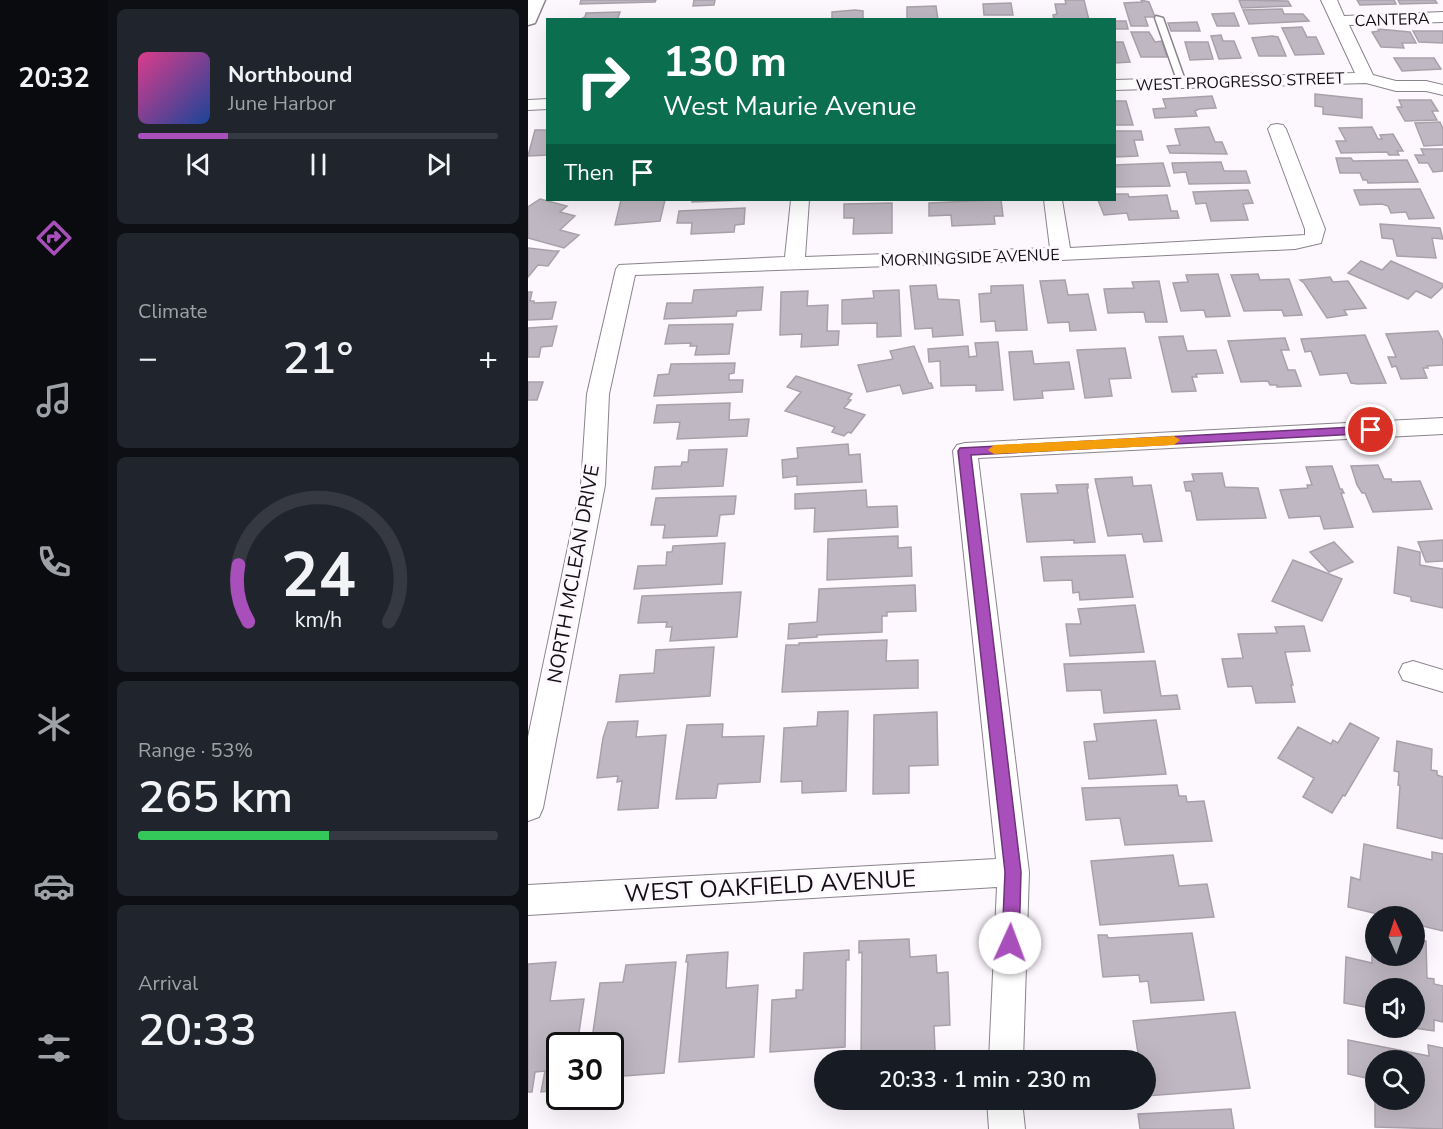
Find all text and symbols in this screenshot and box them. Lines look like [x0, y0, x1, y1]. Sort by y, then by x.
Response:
street label: CANTERA [1354, 8, 1430, 32]
text: 130 m [663, 34, 787, 91]
icon: right [564, 42, 642, 120]
text: 20:32 [18, 60, 90, 97]
text: Northbound [228, 60, 352, 90]
street label: WEST PROGRESSO STREET [1135, 67, 1345, 97]
text: West Maurie Avenue [663, 88, 916, 125]
text: June Harbor [228, 90, 336, 117]
icon: previous [182, 148, 215, 181]
icon: pause [302, 148, 335, 181]
icon: next [422, 148, 455, 181]
icon: arrive [626, 156, 659, 189]
text: Then [564, 158, 614, 188]
icon: directions [33, 217, 75, 259]
street label: MORNINGSIDE AVENUE [880, 244, 1060, 272]
text: Climate [138, 298, 207, 325]
text: 21° [283, 328, 353, 389]
text: − [138, 336, 158, 381]
text: + [478, 336, 498, 381]
icon: music [33, 379, 75, 421]
pin [1345, 404, 1396, 455]
icon: arrive [1354, 413, 1387, 446]
street label: NORTH MCLEAN DRIVE [541, 463, 606, 686]
text: 24 [281, 533, 355, 618]
icon: phone [33, 541, 75, 583]
text: km/h [294, 605, 342, 635]
icon: climate [33, 703, 75, 745]
text: Range · 53% [138, 737, 253, 764]
text: 265 km [138, 767, 293, 828]
street label: WEST OAKFIELD AVENUE [623, 862, 917, 910]
icon: car [33, 865, 75, 907]
north arrow [1365, 906, 1425, 966]
map controls [1365, 906, 1425, 1110]
position arrow [978, 911, 1042, 975]
text: Arrival [138, 970, 198, 997]
button: sound [1365, 978, 1425, 1038]
text: 20:33 [138, 1000, 257, 1061]
icon: filters [33, 1027, 75, 1069]
speed limit sign: 30 [546, 1032, 624, 1110]
button: search [1365, 1050, 1425, 1110]
text: 20:33 · 1 min · 230 m [879, 1065, 1091, 1095]

